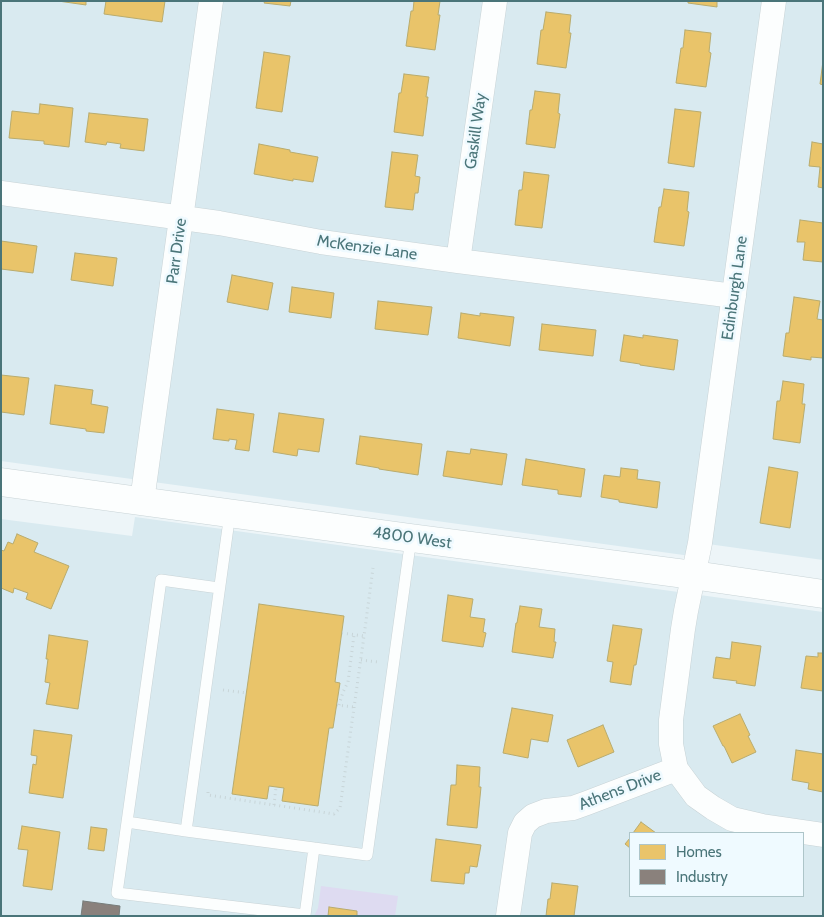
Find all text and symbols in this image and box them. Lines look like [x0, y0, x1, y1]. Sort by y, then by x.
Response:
street label: Gaskill Way [461, 92, 491, 170]
street label: Parr Drive [163, 217, 191, 285]
street label: McKenzie Lane [316, 231, 418, 265]
street label: Edinburgh Lane [718, 235, 752, 341]
street label: 4800 West [371, 523, 453, 553]
street label: Athens Drive [576, 765, 664, 815]
legend [629, 832, 804, 897]
text: Homes [676, 843, 722, 861]
text: Industry [676, 868, 728, 886]

